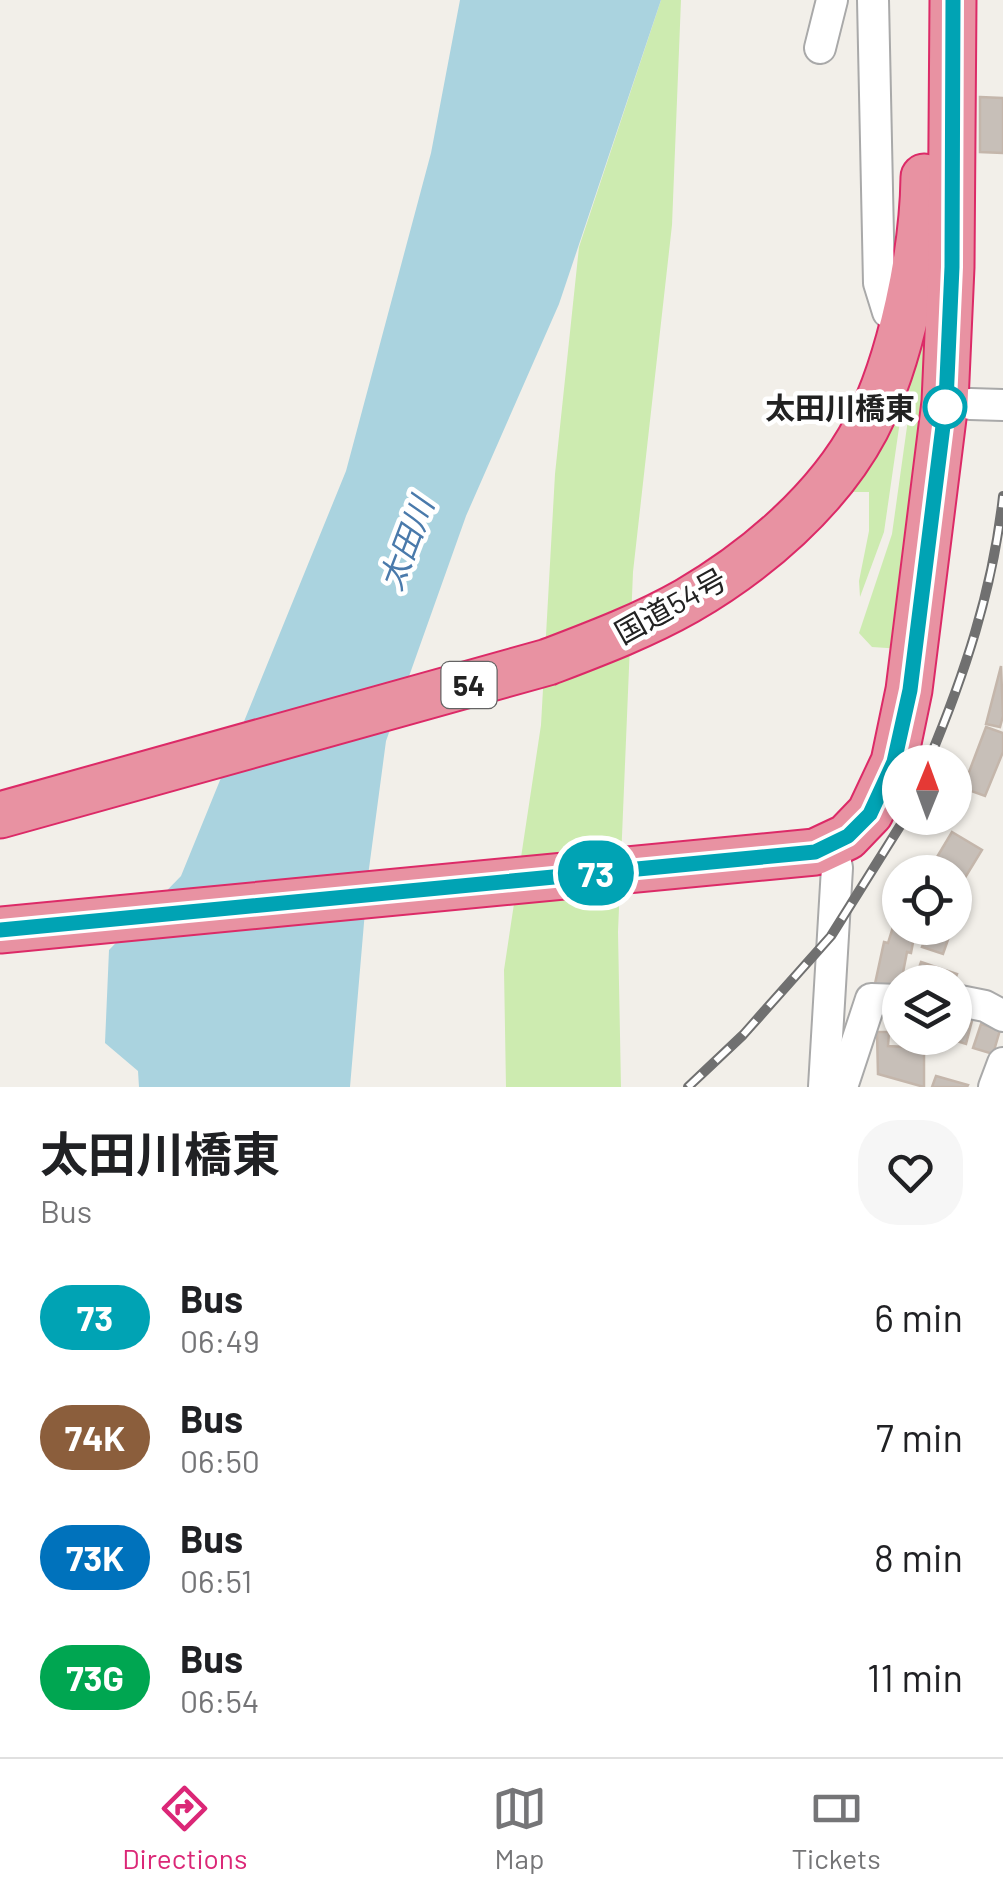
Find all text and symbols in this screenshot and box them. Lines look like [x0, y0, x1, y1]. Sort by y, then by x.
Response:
marker: 太田川橋東 [924, 386, 966, 428]
place label: 太田川橋東 [765, 389, 915, 425]
water label: 太田川 [370, 489, 441, 595]
street label: 国道54号 [608, 560, 732, 650]
road number: 54 [442, 662, 496, 708]
north arrow [882, 745, 972, 835]
map controls [882, 745, 972, 1055]
line badge: 73 [551, 840, 641, 906]
text: 73 [578, 852, 614, 894]
button: locate [882, 855, 972, 945]
button: layers [882, 965, 972, 1055]
button: heart [858, 1120, 963, 1225]
text: 太田川橋東 [40, 1124, 280, 1182]
text: Bus [40, 1191, 92, 1229]
text: Bus [180, 1275, 243, 1321]
text: 6 min [874, 1294, 963, 1340]
text: 73 [77, 1296, 113, 1338]
text: 06:49 [180, 1321, 260, 1359]
text: Bus [180, 1395, 243, 1441]
text: 7 min [876, 1414, 963, 1460]
text: 74K [65, 1416, 125, 1458]
text: 06:50 [180, 1441, 260, 1479]
text: Bus [180, 1515, 243, 1561]
text: 8 min [874, 1534, 963, 1580]
text: 73K [66, 1536, 124, 1578]
text: 06:51 [180, 1561, 252, 1599]
text: Bus [180, 1635, 243, 1681]
text: 11 min [867, 1654, 963, 1700]
text: 73G [66, 1656, 124, 1698]
text: 06:54 [180, 1681, 260, 1719]
tab: Directions [122, 1781, 247, 1875]
tab: Map [492, 1781, 547, 1875]
tab: Tickets [792, 1781, 881, 1875]

